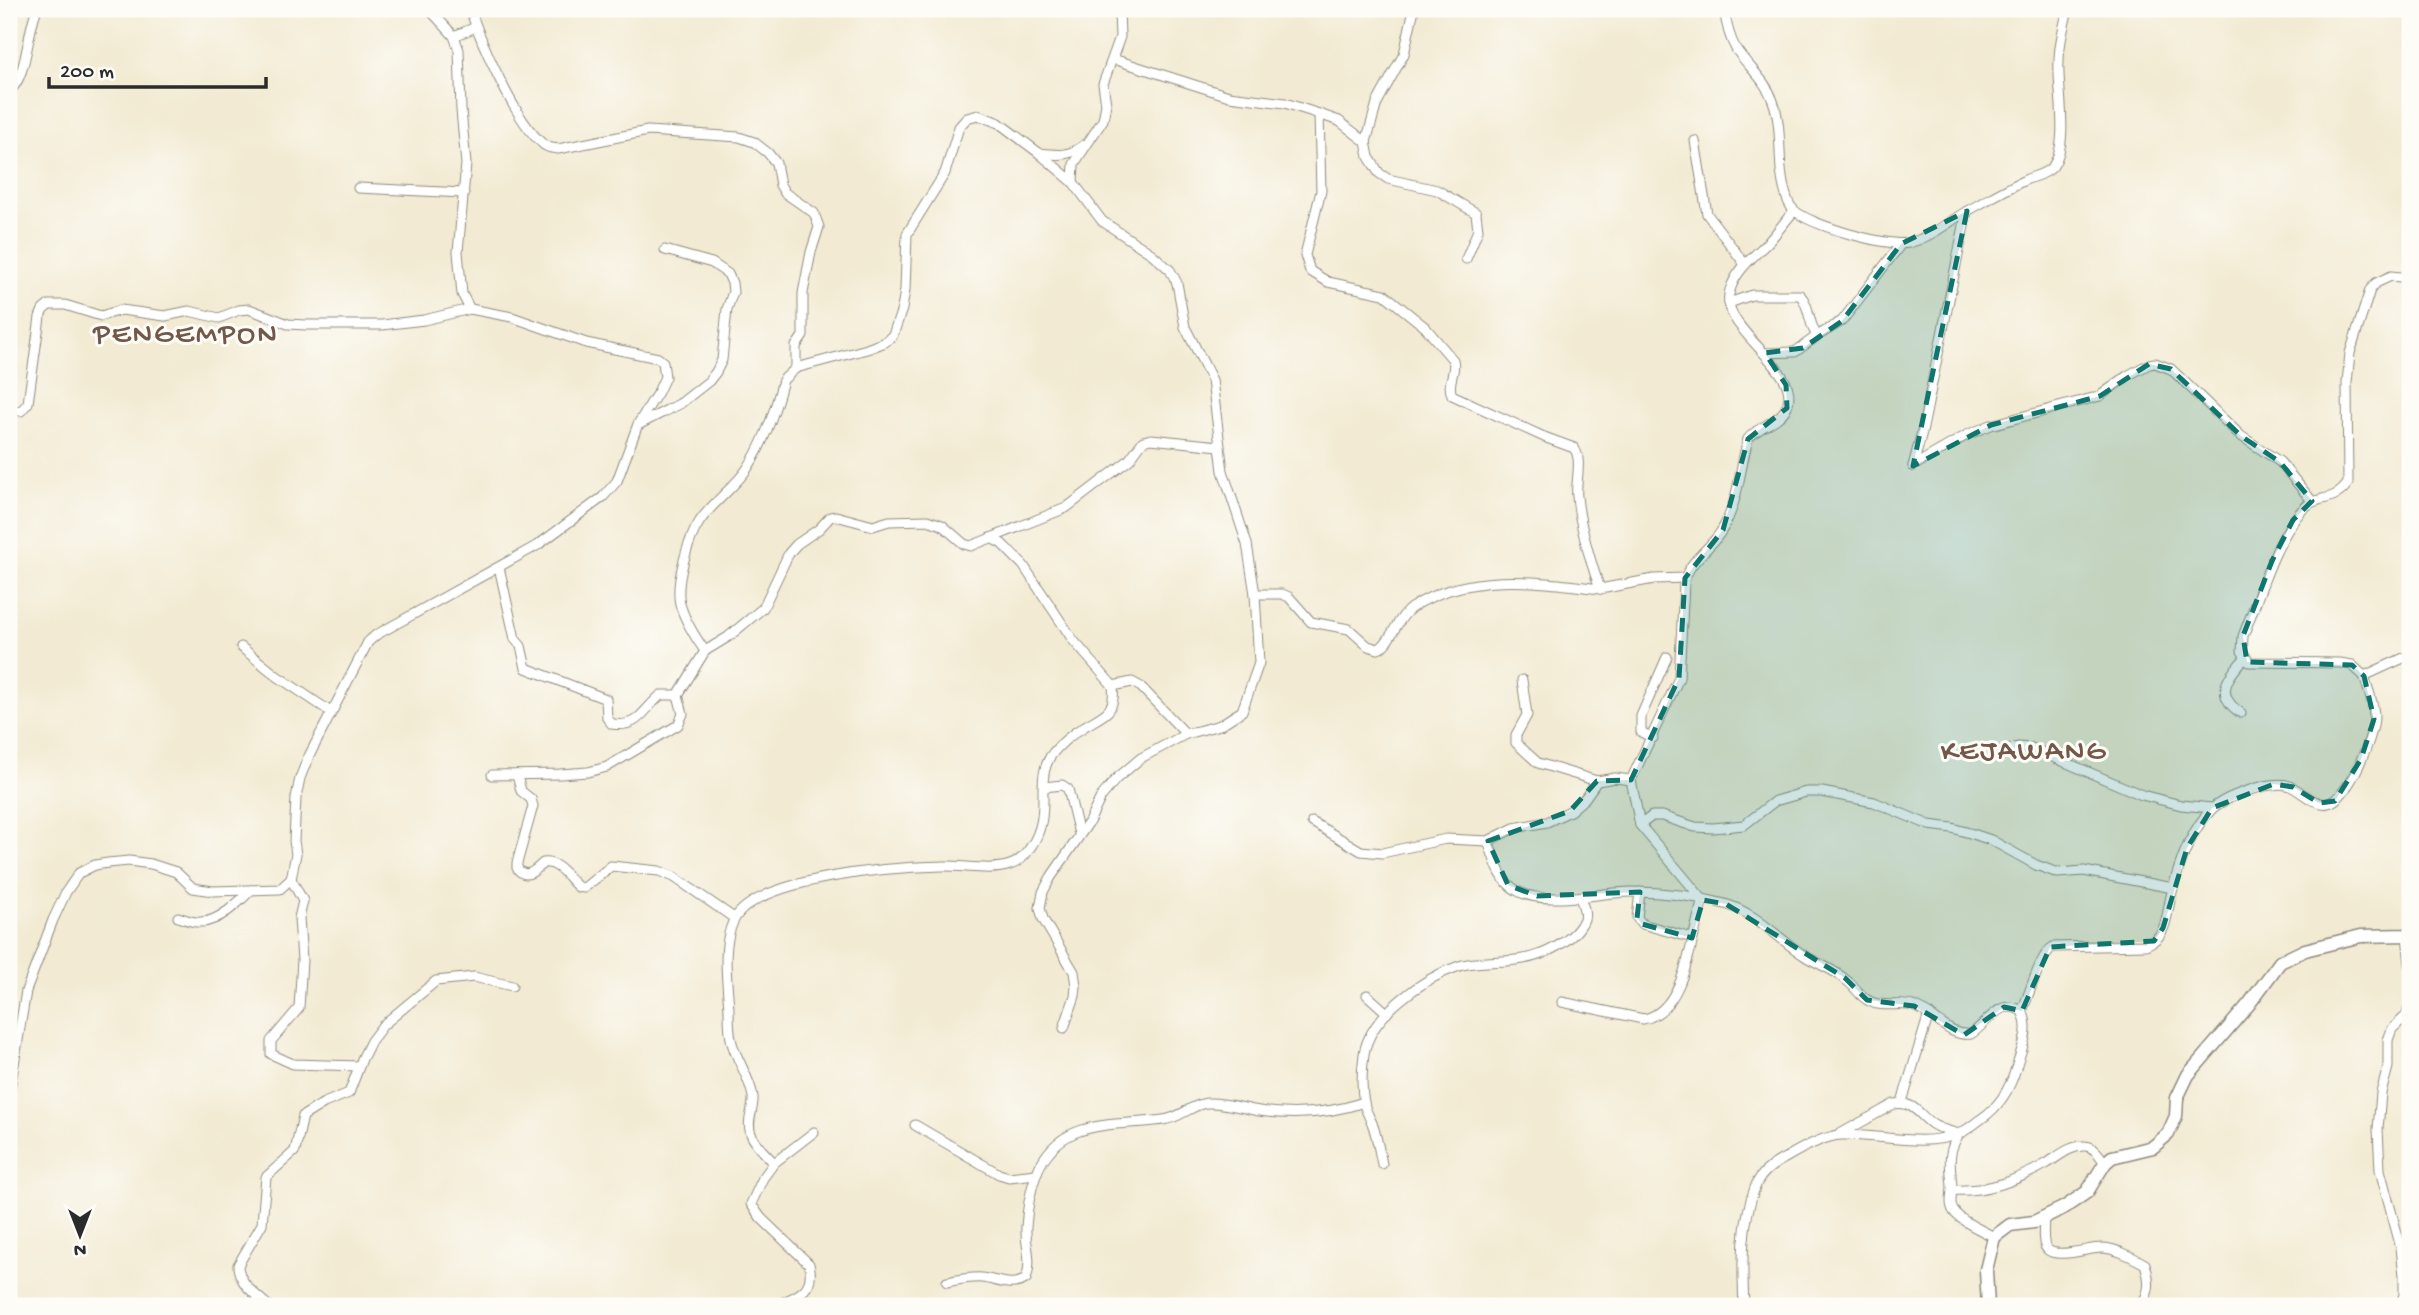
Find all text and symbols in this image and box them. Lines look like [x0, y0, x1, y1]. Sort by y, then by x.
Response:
scale bar [49, 46, 266, 90]
text: 200 m [60, 61, 114, 86]
district label: PENGEMPON [92, 319, 279, 354]
district label: KEJAWANG [1941, 736, 2107, 771]
north arrow [46, 1200, 116, 1270]
text: N [74, 1237, 86, 1260]

